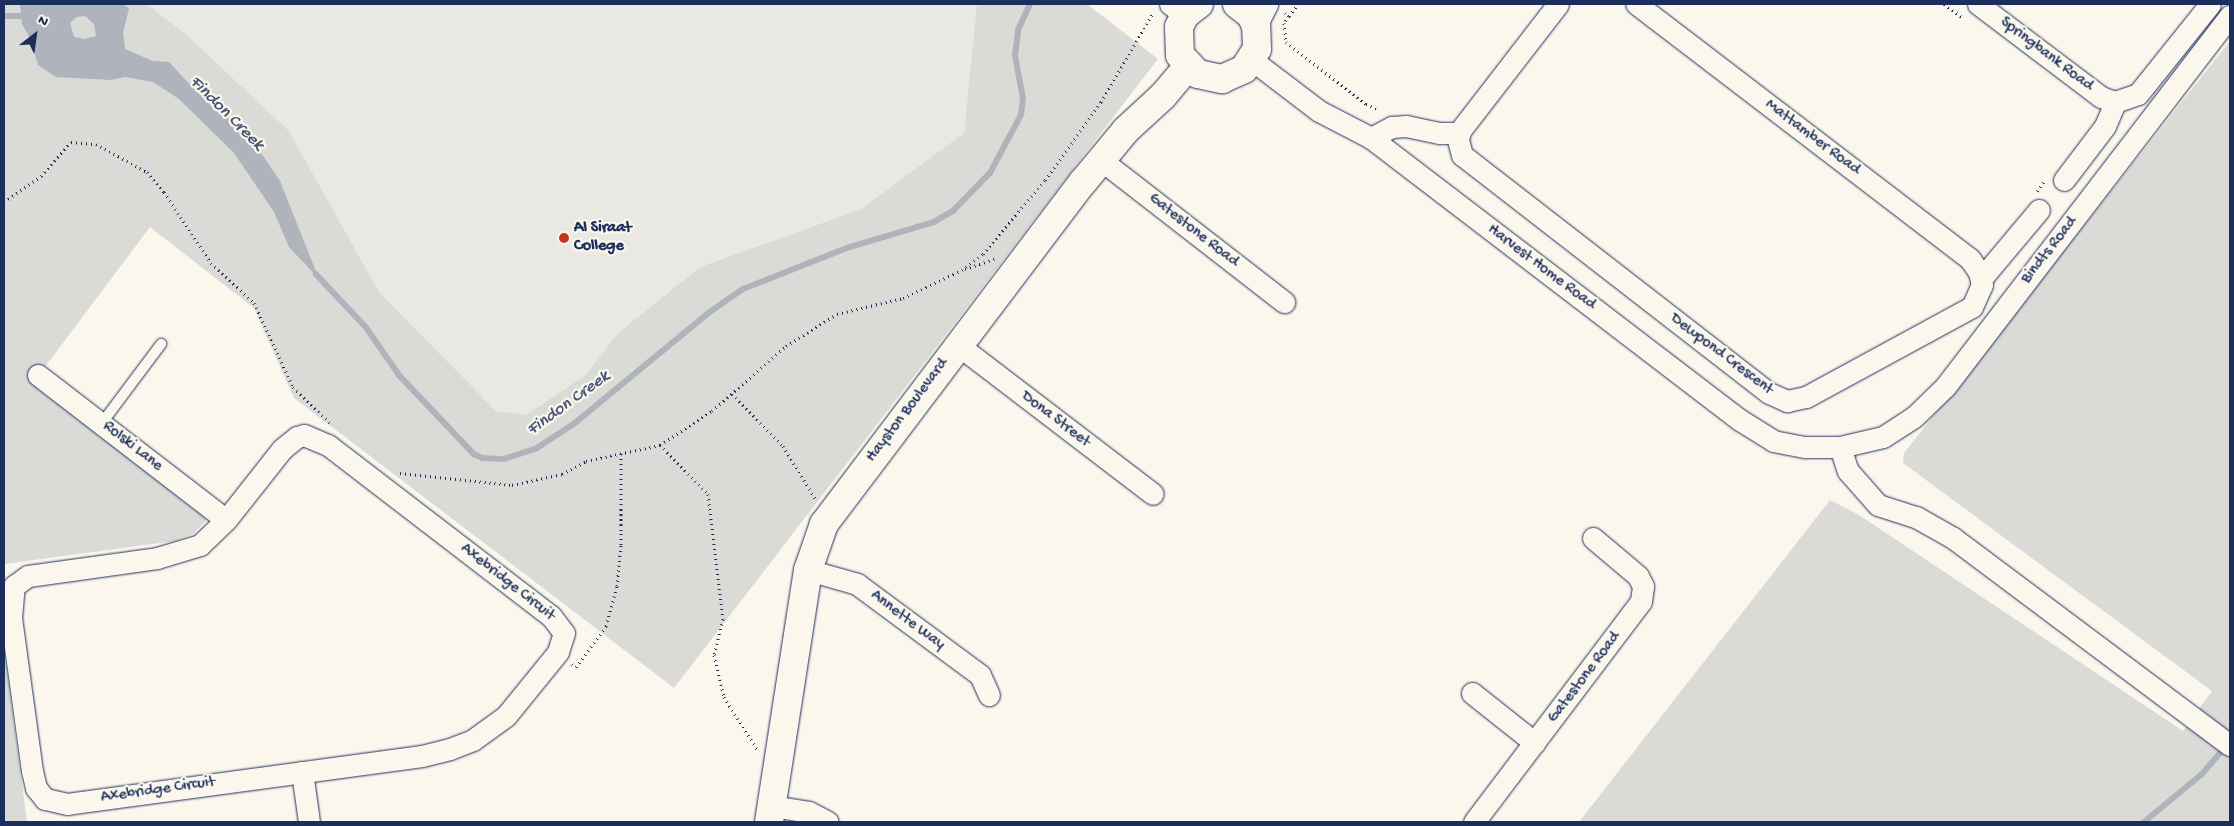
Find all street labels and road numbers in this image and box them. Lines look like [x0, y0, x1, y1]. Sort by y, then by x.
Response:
street label: Springbank Road [1996, 14, 2096, 96]
street label: Mattamber Road [1761, 96, 1863, 180]
street label: Gatestone Road [1144, 190, 1242, 272]
street label: Bindts Road [2018, 214, 2082, 288]
street label: Harvest Home Road [1483, 221, 1599, 315]
street label: Dewpond Crescent [1666, 310, 1776, 400]
street label: Hayston Boulevard [863, 355, 953, 467]
street label: Dona Street [1017, 388, 1093, 452]
street label: Rolski Lane [98, 418, 166, 476]
street label: Axebridge Circuit [456, 540, 558, 626]
street label: Annette Way [866, 587, 948, 655]
street label: Gatestone Road [1545, 629, 1625, 727]
street label: Axebridge Circuit [100, 773, 216, 809]

